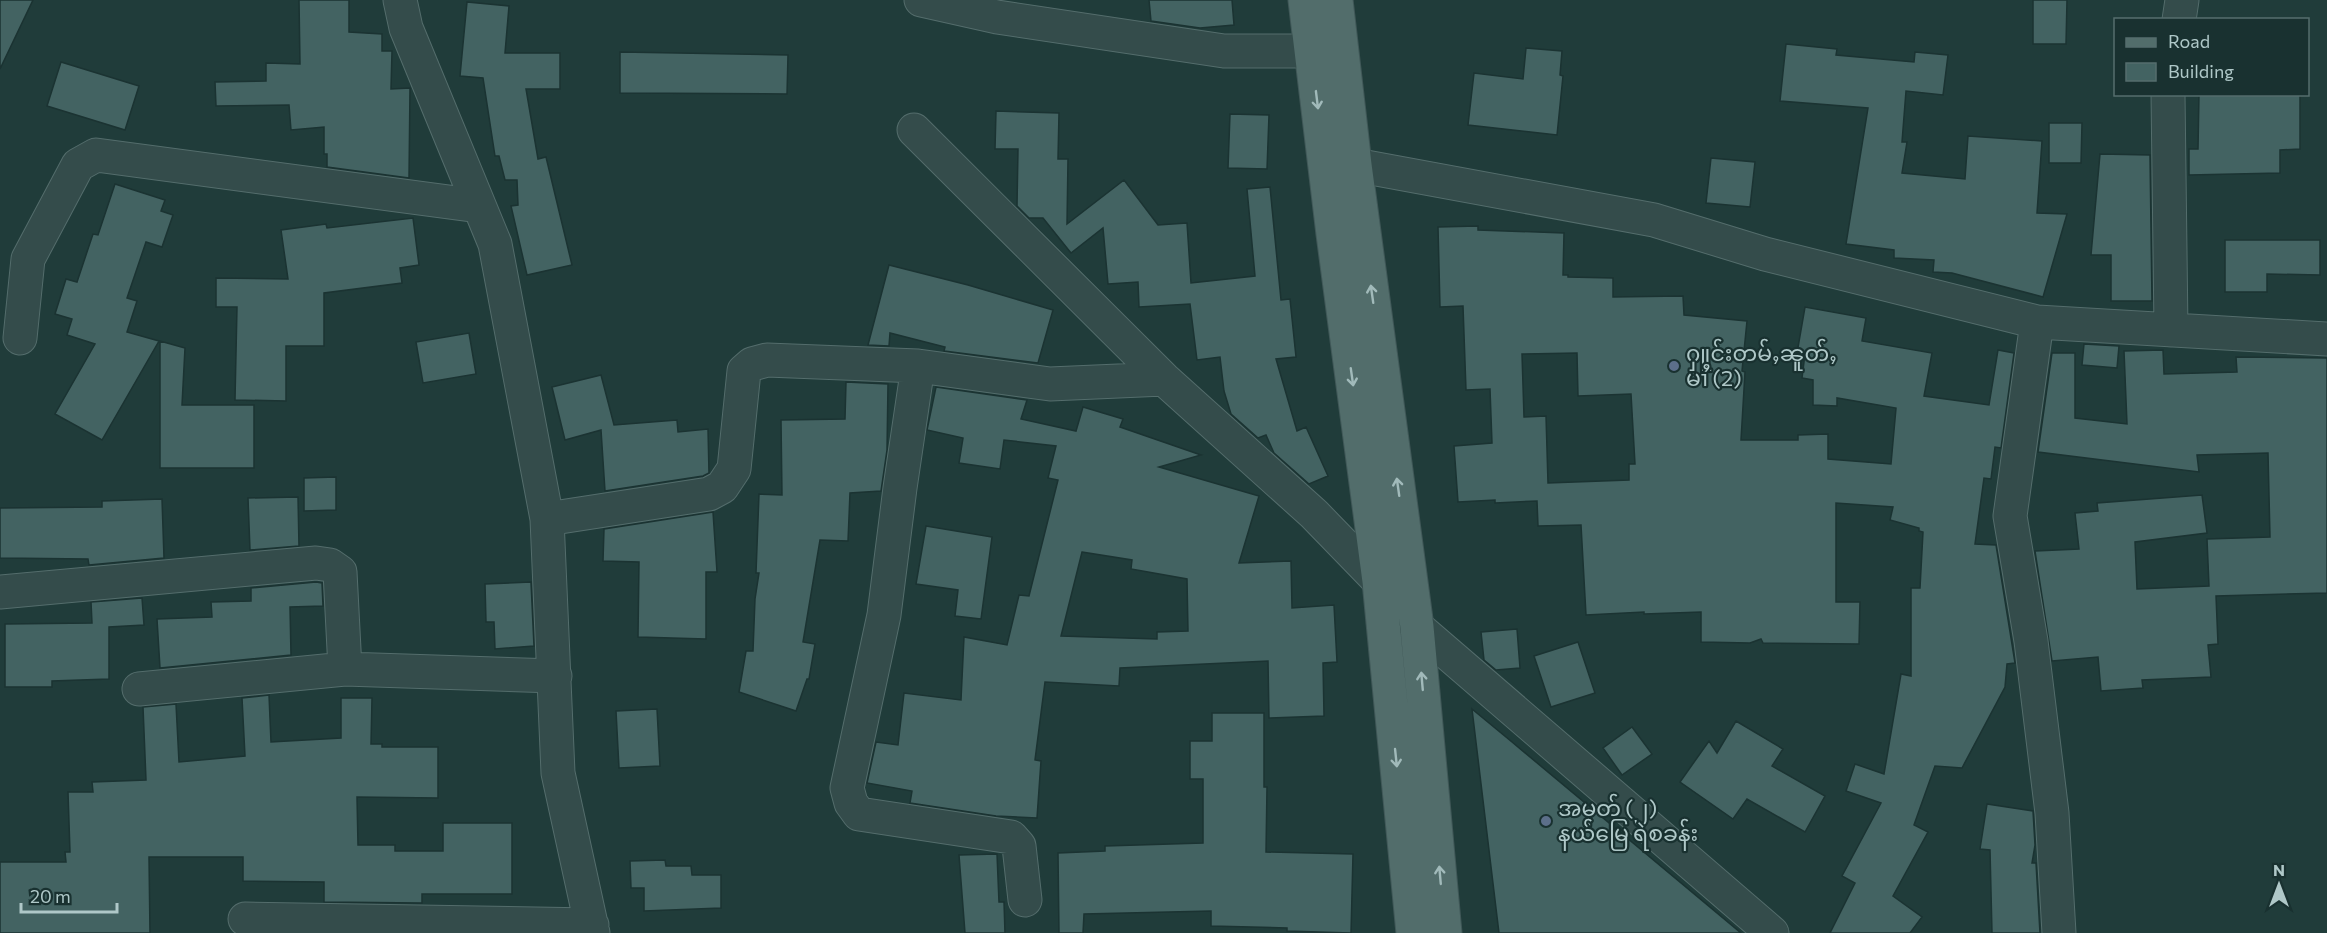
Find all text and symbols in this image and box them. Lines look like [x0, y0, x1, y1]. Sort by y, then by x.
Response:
legend [2114, 18, 2309, 96]
text: Road [2168, 30, 2210, 52]
text: Building [2168, 60, 2234, 82]
one-way arrow [1312, 89, 1323, 109]
one-way arrow [1367, 284, 1378, 304]
place label: ႁူင်းတမ်ႇၼူတ်ႇ မၢႆ (2) [1686, 338, 1837, 391]
marker: ႁူင်းတမ်ႇၼူတ်ႇ မၢႆ (2) [1667, 359, 1681, 373]
one-way arrow [1346, 366, 1357, 386]
one-way arrow [1392, 478, 1403, 497]
one-way arrow [1416, 671, 1427, 691]
one-way arrow [1391, 748, 1402, 767]
place label: အမှတ် (၂) နယ်မြေ ရဲစခန်း [1558, 793, 1698, 851]
marker: အမှတ် (၂) နယ်မြေ ရဲစခန်း [1539, 814, 1553, 828]
north arrow [2249, 855, 2309, 915]
text: N [2273, 860, 2285, 879]
one-way arrow [1434, 865, 1445, 885]
scale bar [21, 876, 117, 914]
text: 20 m [30, 885, 71, 907]

